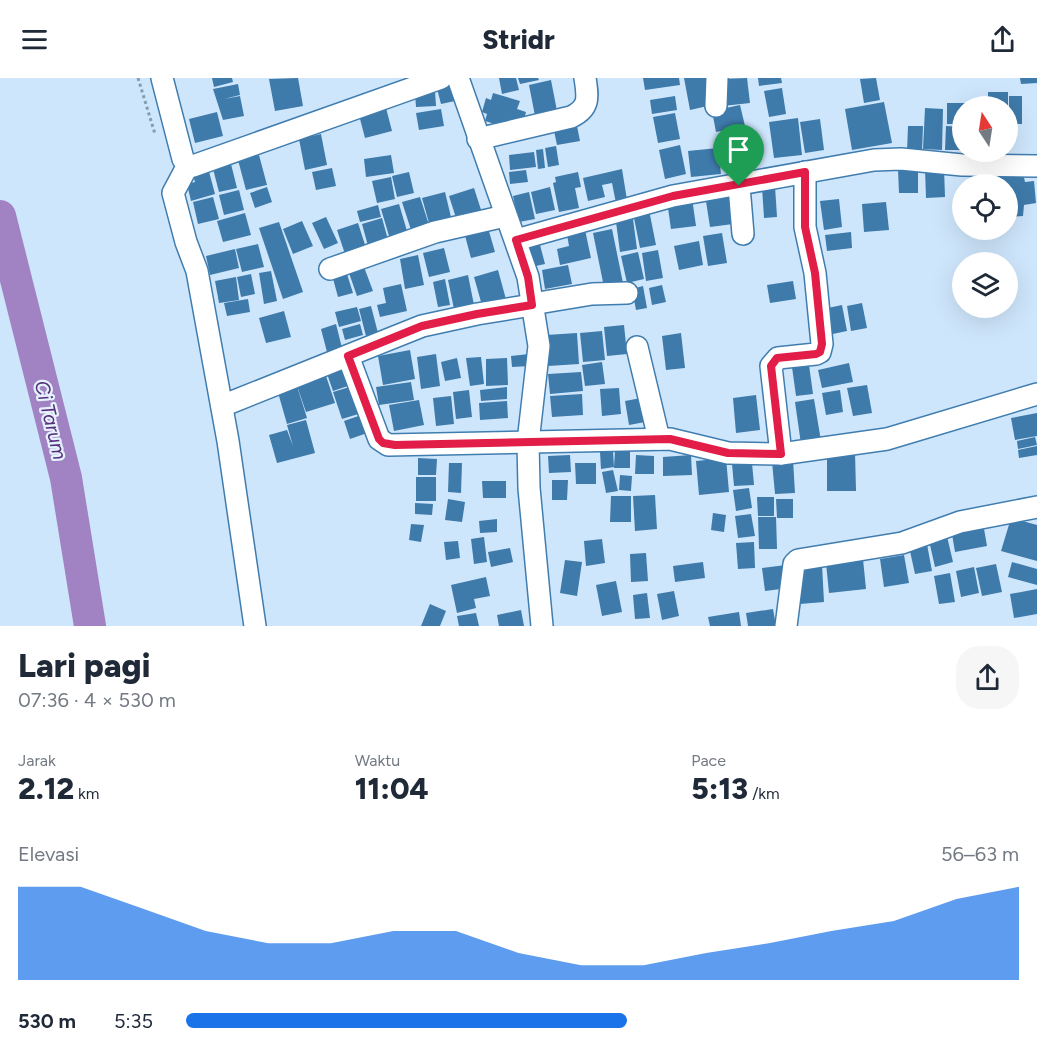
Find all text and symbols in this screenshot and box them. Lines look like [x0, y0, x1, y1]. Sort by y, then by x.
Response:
icon: menu [18, 23, 51, 56]
text: Stridr [482, 23, 555, 56]
icon: share [986, 23, 1019, 56]
north arrow [952, 96, 1018, 162]
map controls [952, 96, 1018, 318]
pin [713, 124, 764, 186]
icon: arrive [722, 133, 755, 166]
button: locate [952, 174, 1018, 240]
button: layers [952, 252, 1018, 318]
water label: Ci Tarum [30, 378, 72, 462]
text: Lari pagi [18, 646, 151, 685]
button: share [956, 646, 1019, 709]
text: 07:36 · 4 × 530 m [18, 688, 176, 712]
text: Jarak [18, 751, 56, 770]
text: Waktu [355, 751, 400, 770]
text: Pace [691, 751, 726, 770]
text: 2.12 [18, 770, 74, 807]
text: 11:04 [355, 770, 429, 807]
text: 5:13 [691, 770, 748, 807]
text: km [74, 784, 99, 803]
text: /km [748, 784, 780, 803]
text: Elevasi [18, 842, 79, 866]
text: 56–63 m [941, 842, 1019, 866]
text: 530 m [18, 1009, 76, 1033]
text: 5:35 [114, 1009, 153, 1033]

